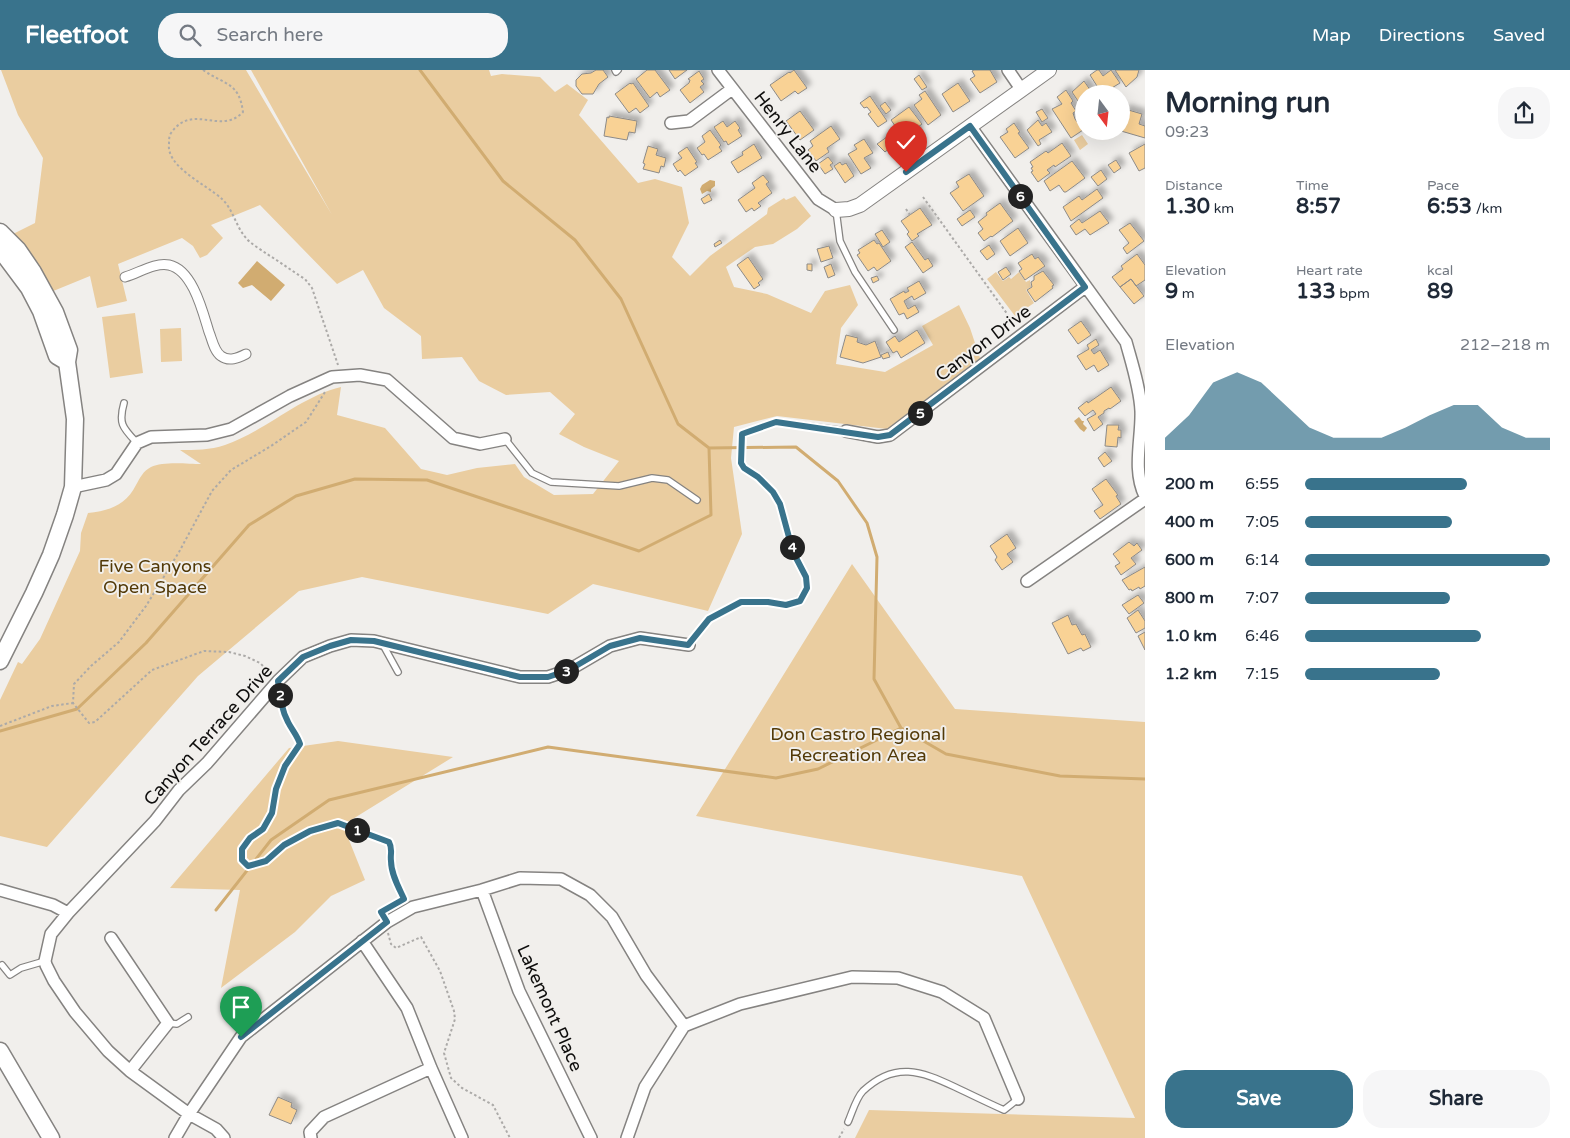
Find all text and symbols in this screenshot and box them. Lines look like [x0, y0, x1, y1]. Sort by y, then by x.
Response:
search box [158, 13, 508, 58]
text: Fleetfoot [25, 21, 128, 50]
icon: search [176, 21, 204, 49]
text: Search here [216, 24, 323, 46]
text: Map [1312, 24, 1351, 46]
text: Directions [1379, 24, 1465, 46]
text: Saved [1493, 24, 1545, 46]
north arrow [1075, 85, 1130, 140]
map controls [1075, 85, 1130, 140]
text: Morning run [1165, 86, 1330, 120]
street label: Henry Lane [749, 87, 827, 177]
button: share [1498, 87, 1550, 139]
pin [885, 121, 927, 172]
text: 09:23 [1165, 122, 1209, 142]
icon: check [892, 128, 920, 156]
text: Distance [1165, 177, 1223, 194]
text: Time [1296, 177, 1329, 194]
text: Pace [1427, 177, 1459, 194]
pin: 6 [1008, 184, 1032, 208]
text: 6 [1016, 188, 1025, 205]
text: 1.30 [1165, 194, 1210, 219]
text: 8:57 [1296, 194, 1341, 219]
text: 6:53 [1427, 194, 1472, 219]
text: km [1210, 200, 1234, 217]
text: /km [1472, 200, 1502, 217]
text: Elevation [1165, 262, 1226, 279]
text: Heart rate [1296, 262, 1363, 279]
text: kcal [1427, 262, 1453, 279]
text: 9 [1165, 279, 1178, 304]
text: 133 [1296, 279, 1336, 304]
text: 89 [1427, 279, 1453, 304]
text: m [1178, 285, 1195, 302]
text: bpm [1336, 285, 1370, 302]
street label: Canyon Drive [931, 300, 1035, 386]
text: Elevation [1165, 335, 1235, 355]
text: 212–218 m [1460, 335, 1550, 355]
pin: 5 [908, 400, 932, 426]
text: 5 [916, 405, 925, 422]
text: 200 m [1165, 474, 1214, 494]
text: 6:55 [1245, 474, 1279, 494]
text: 400 m [1165, 512, 1214, 532]
text: 7:05 [1245, 512, 1279, 532]
pin: 4 [780, 534, 804, 560]
text: 4 [788, 539, 797, 556]
text: 600 m [1165, 550, 1214, 570]
text: 6:14 [1245, 550, 1279, 570]
park label: Five Canyons Open Space [98, 555, 212, 598]
text: 800 m [1165, 588, 1214, 608]
text: 7:07 [1245, 588, 1279, 608]
text: 1.0 km [1165, 626, 1217, 646]
text: 6:46 [1245, 626, 1279, 646]
pin: 3 [554, 658, 578, 684]
street label: Canyon Terrace Drive [139, 660, 277, 810]
text: 3 [562, 663, 571, 680]
text: 1.2 km [1165, 664, 1217, 684]
text: 7:15 [1245, 664, 1279, 684]
pin: 2 [268, 682, 292, 708]
text: 2 [276, 687, 285, 704]
park label: Don Castro Regional Recreation Area [770, 723, 946, 766]
pin: 1 [344, 818, 370, 842]
text: 1 [353, 822, 362, 839]
street label: Lakemont Place [512, 941, 588, 1075]
pin [220, 986, 262, 1037]
icon: arrive [227, 993, 255, 1021]
button: Save [1165, 1070, 1353, 1128]
button: Share [1363, 1070, 1550, 1128]

